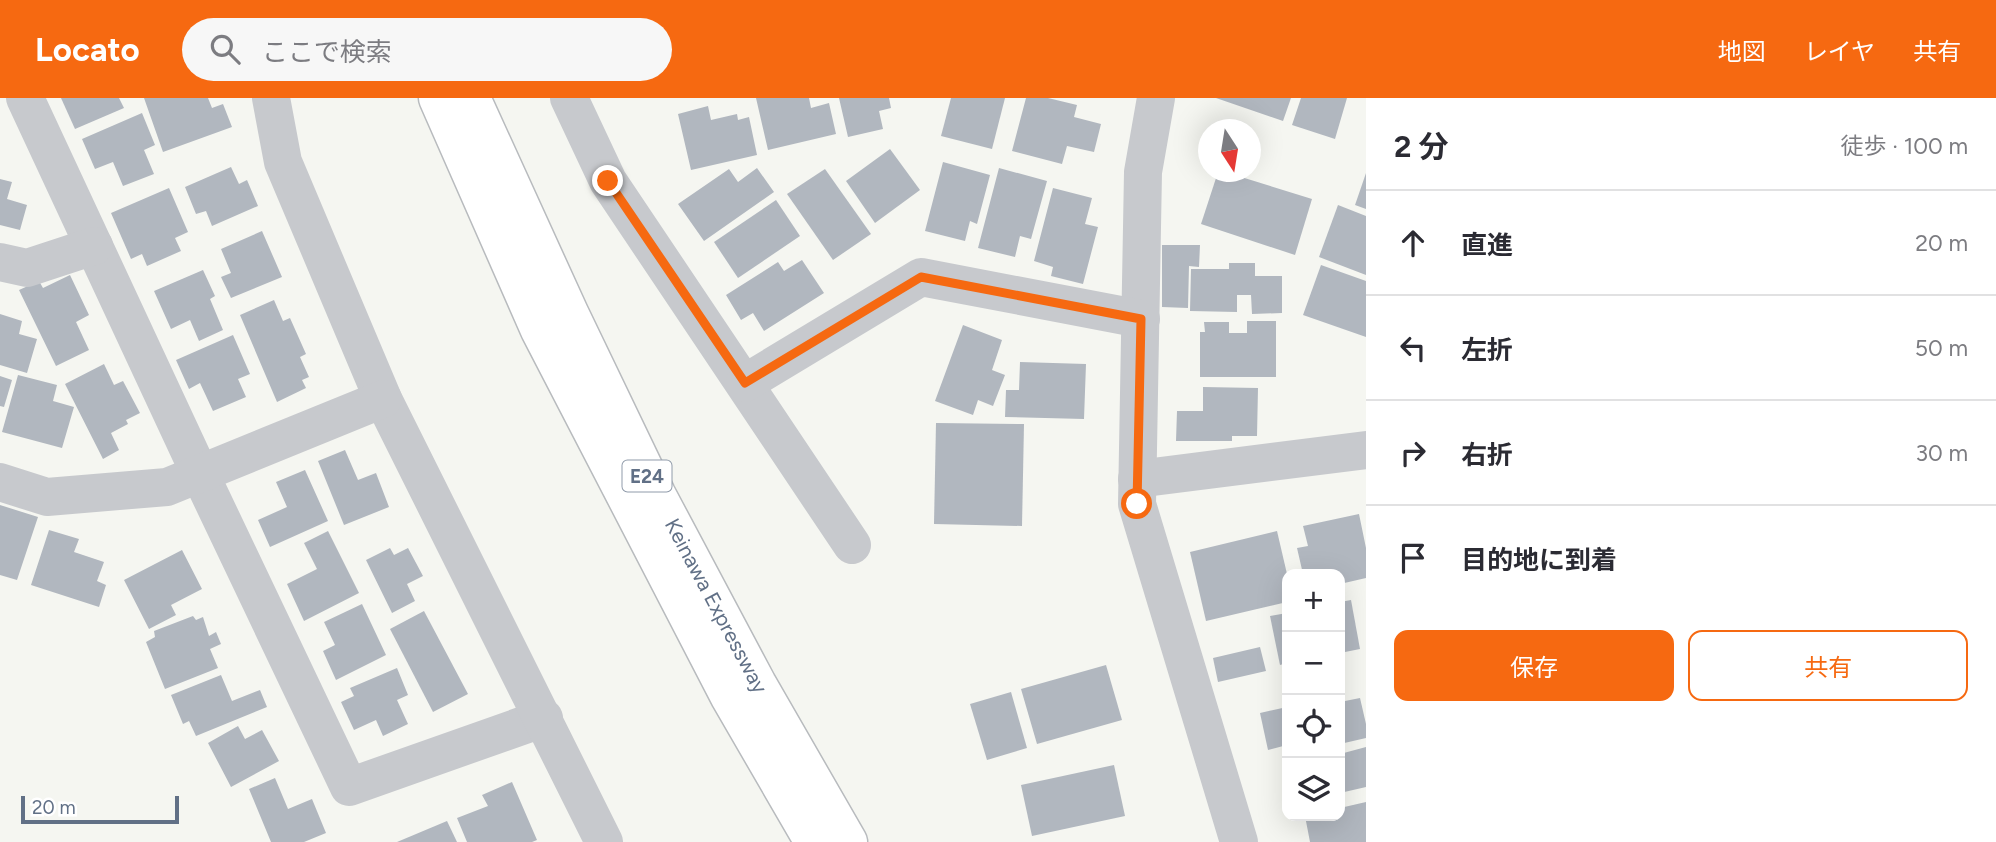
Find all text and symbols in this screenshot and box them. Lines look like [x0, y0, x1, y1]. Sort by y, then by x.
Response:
search box [182, 18, 672, 81]
text: Locato [35, 30, 140, 69]
icon: search [206, 30, 244, 68]
text: ここで検索 [262, 36, 392, 68]
text: 地図 [1718, 37, 1766, 66]
text: レイヤ [1804, 37, 1875, 66]
text: 共有 [1913, 37, 1961, 66]
north arrow [1198, 119, 1261, 182]
text: 2 分 [1394, 128, 1449, 165]
text: 徒歩 · 100 m [1841, 132, 1968, 160]
route end [592, 165, 623, 196]
icon: ahead [1394, 224, 1432, 262]
text: 直進 [1461, 229, 1513, 261]
text: 20 m [1915, 229, 1968, 257]
icon: left [1394, 329, 1432, 367]
text: 左折 [1461, 334, 1513, 366]
text: 50 m [1915, 334, 1968, 362]
icon: right [1394, 434, 1432, 472]
text: 右折 [1461, 439, 1513, 471]
text: 30 m [1915, 439, 1968, 467]
road number: E24 [622, 460, 672, 492]
route start [1121, 488, 1152, 519]
street label: Keinawa Expressway [660, 514, 773, 697]
icon: arrive [1394, 539, 1432, 577]
text: 目的地に到着 [1461, 544, 1617, 576]
map controls [1282, 569, 1345, 821]
button: + [1282, 569, 1345, 632]
button: 保存 [1394, 630, 1674, 701]
button: 共有 [1688, 630, 1968, 701]
button: − [1282, 632, 1345, 695]
button: locate [1282, 695, 1345, 758]
button: layers [1282, 758, 1345, 821]
scale bar [21, 793, 178, 825]
text: 20 m [32, 796, 76, 819]

